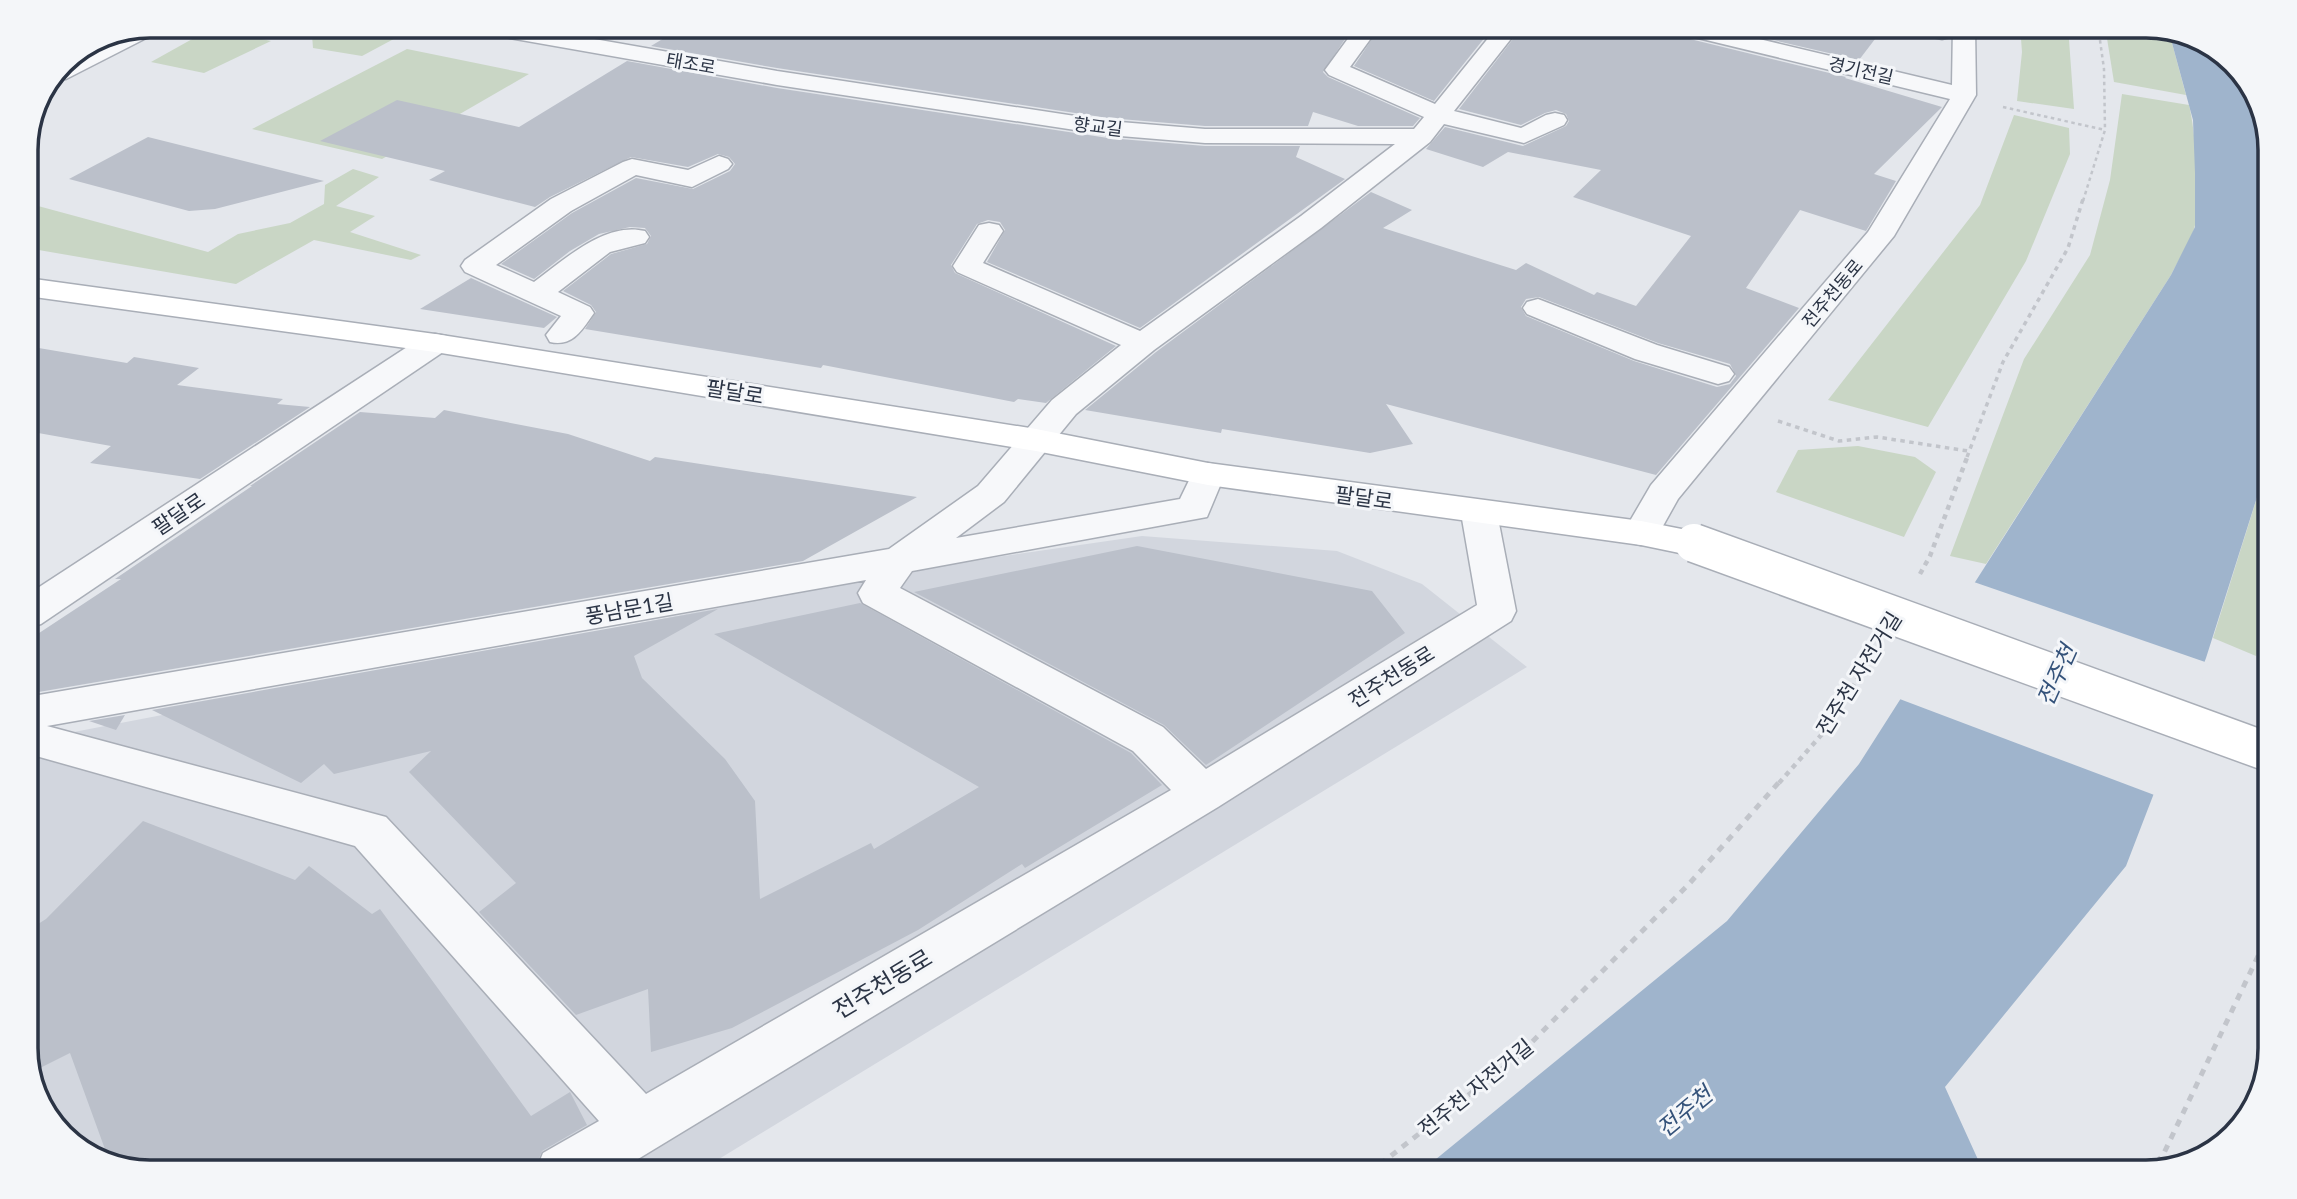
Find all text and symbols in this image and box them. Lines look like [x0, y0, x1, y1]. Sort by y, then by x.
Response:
street label: 태조로 [665, 48, 717, 78]
street label: 경기전길 [1826, 52, 1896, 88]
street label: 향교길 [1072, 112, 1124, 140]
street label: 전주천동로 [1797, 254, 1867, 332]
street label: 팔달로 [704, 374, 766, 408]
street label: 팔달로 [1334, 481, 1394, 513]
street label: 팔달로 [147, 486, 209, 540]
street label: 풍남문1길 [583, 588, 675, 628]
street label: 전주천 자전거길 [1810, 607, 1906, 739]
water label: 전주천 [2030, 638, 2083, 710]
street label: 전주천동로 [1343, 640, 1439, 712]
street label: 전주천동로 [827, 942, 937, 1024]
street label: 전주천 자전거길 [1412, 1033, 1538, 1141]
water label: 전주천 [1651, 1078, 1719, 1142]

